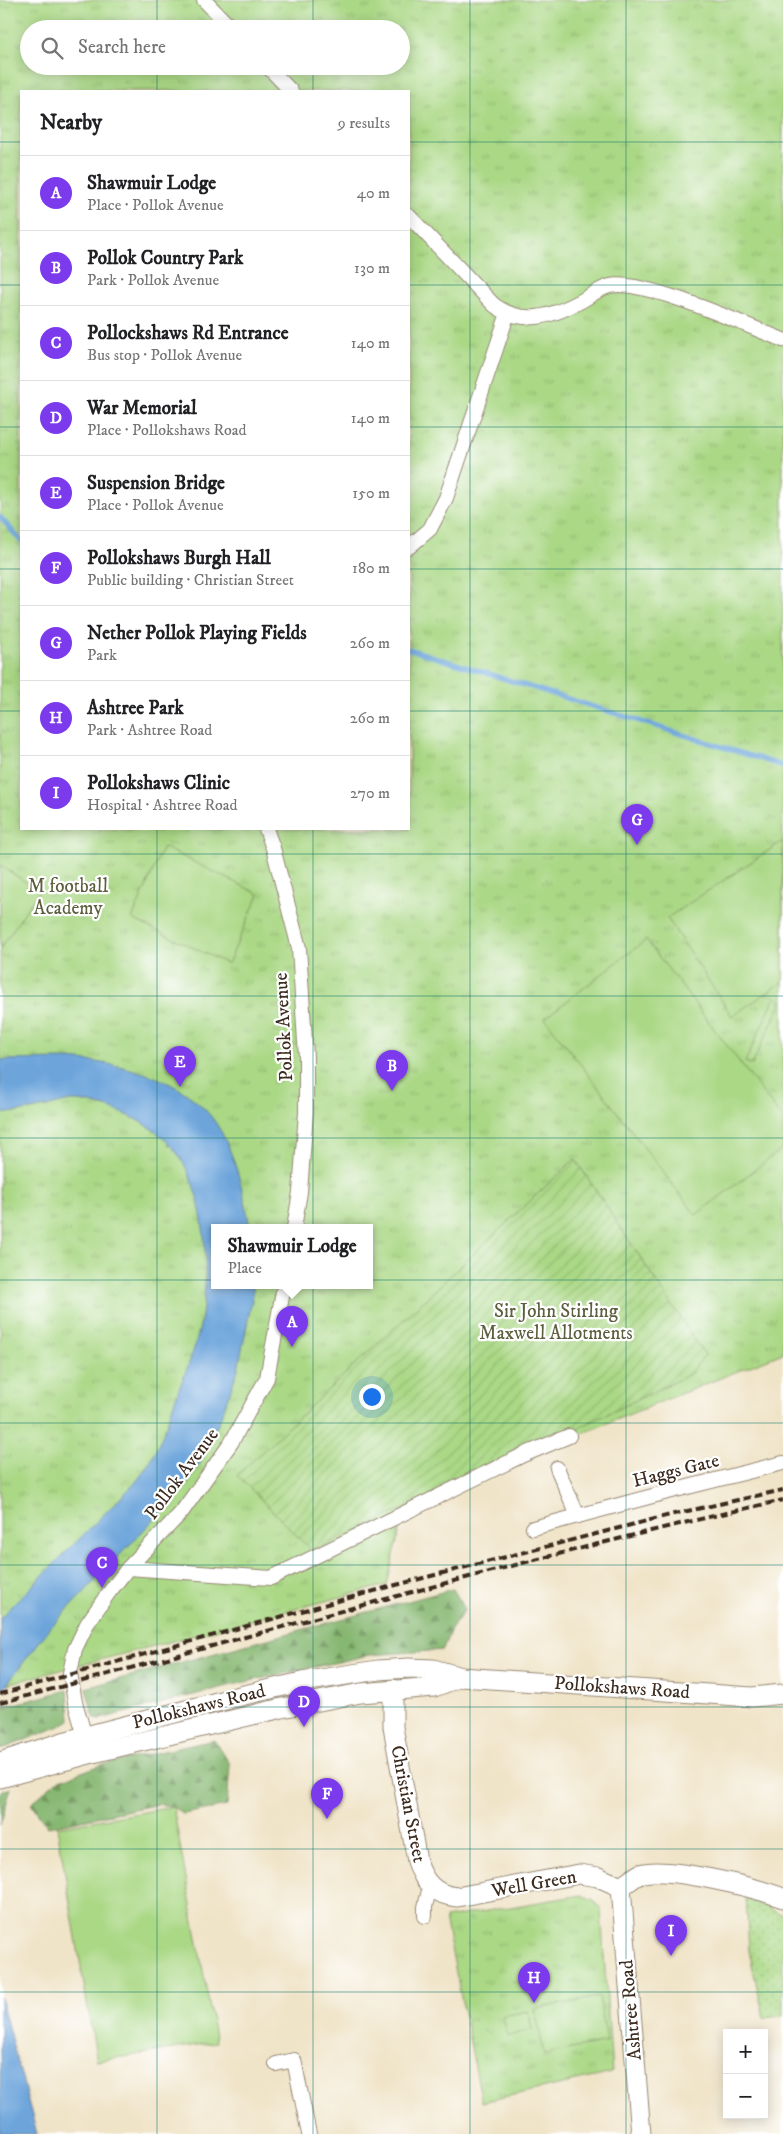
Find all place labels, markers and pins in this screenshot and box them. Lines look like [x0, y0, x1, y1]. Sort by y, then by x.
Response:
pin: G [621, 804, 653, 845]
pin: E [164, 1046, 196, 1087]
pin: B [376, 1050, 408, 1091]
pin: A [276, 1306, 308, 1347]
pin: C [86, 1547, 118, 1588]
pin: D [288, 1686, 320, 1727]
pin: F [311, 1778, 343, 1819]
pin: I [655, 1915, 687, 1956]
pin: H [518, 1962, 550, 2003]

